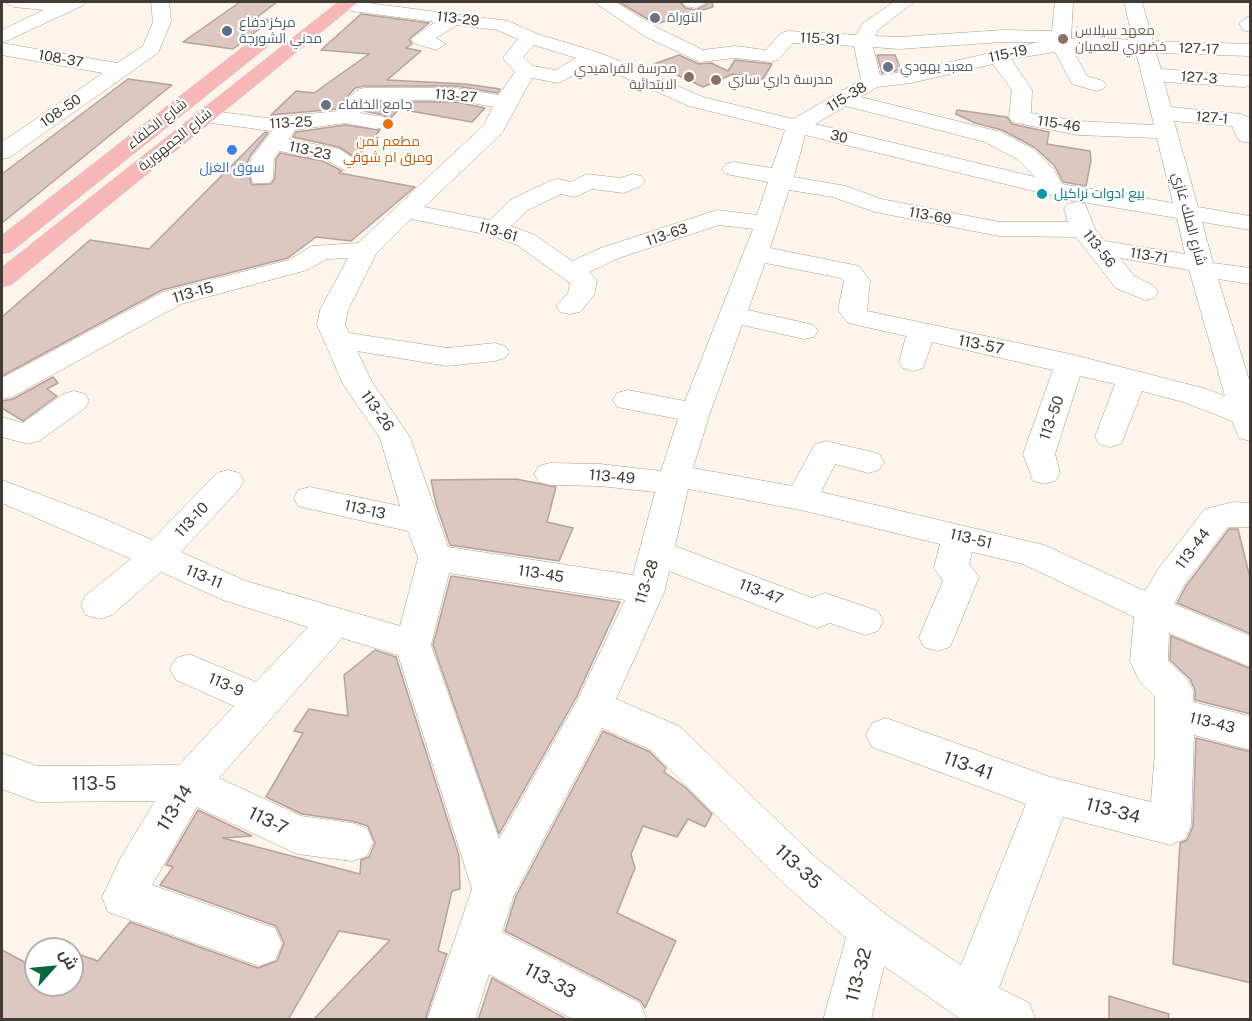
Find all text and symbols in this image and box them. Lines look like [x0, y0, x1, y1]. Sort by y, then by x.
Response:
street label: 113-29 [436, 8, 480, 30]
place label: التوراة [667, 10, 702, 26]
marker: التوراة [648, 11, 662, 25]
place label: مركز دفاع مدني الشورجة [239, 15, 322, 48]
place label: معهد سيلاس خضوري للعميان [1075, 23, 1167, 56]
marker: مركز دفاع مدني الشورجة [220, 24, 234, 38]
street label: 115-31 [800, 30, 840, 48]
marker: معهد سيلاس خضوري للعميان [1056, 32, 1070, 46]
street label: 127-17 [1178, 40, 1220, 58]
street label: 115-19 [987, 42, 1029, 66]
street label: 108-37 [37, 47, 85, 71]
place label: معبد يهودي [900, 59, 973, 75]
marker: معبد يهودي [881, 60, 895, 74]
place label: مدرسة الفراهيدي الابتدائية [574, 61, 677, 94]
street label: 127-3 [1180, 68, 1218, 88]
marker: مدرسة الفراهيدي الابتدائية [682, 70, 696, 84]
place label: مدرسة داري ساري [728, 72, 833, 88]
marker: مدرسة داري ساري [709, 73, 723, 87]
street label: 115-38 [824, 79, 870, 115]
street label: 113-27 [434, 86, 478, 106]
street label: 108-50 [37, 91, 85, 131]
street label: شارع الخلفاء [124, 95, 190, 153]
place label: جامع الخلفاء [338, 97, 412, 113]
marker: جامع الخلفاء [319, 98, 333, 112]
street label: شارع الجمهورية [135, 105, 215, 175]
street label: 127-1 [1195, 108, 1229, 128]
street label: 115-46 [1036, 112, 1082, 136]
street label: 113-25 [269, 113, 313, 133]
marker: مطعم تمن ومرق ام شوقي [381, 117, 395, 131]
street label: 30 [829, 127, 849, 147]
place label: مطعم تمن ومرق ام شوقي [343, 134, 433, 166]
street label: 113-23 [287, 138, 333, 164]
marker: سوق الغزل [225, 143, 239, 157]
place label: سوق الغزل [199, 160, 265, 176]
street label: شارع الملك غازي [1169, 171, 1209, 267]
place label: بيع ادوات نراكيل [1054, 186, 1145, 202]
marker: بيع ادوات نراكيل [1035, 187, 1049, 201]
street label: 113-69 [907, 204, 953, 228]
street label: 113-61 [477, 218, 519, 246]
street label: 113-63 [644, 220, 690, 250]
street label: 113-56 [1079, 227, 1119, 271]
street label: 113-71 [1129, 244, 1169, 268]
street label: 113-15 [170, 279, 216, 307]
street label: 113-57 [957, 331, 1005, 359]
street label: 113-26 [357, 387, 397, 435]
street label: 113-50 [1036, 393, 1068, 443]
street label: 113-49 [588, 466, 636, 488]
street label: 113-13 [343, 497, 387, 523]
street label: 113-10 [171, 499, 213, 541]
street label: 113-51 [948, 525, 994, 553]
street label: 113-44 [1172, 525, 1214, 573]
street label: 113-28 [631, 557, 663, 607]
street label: 113-11 [183, 561, 225, 593]
street label: 113-45 [517, 561, 565, 587]
street label: 113-47 [736, 575, 786, 609]
street label: 113-9 [206, 669, 246, 701]
street label: 113-43 [1187, 709, 1237, 737]
street label: 113-41 [940, 747, 996, 785]
street label: 113-5 [72, 773, 116, 795]
street label: 113-14 [153, 781, 197, 835]
street label: 113-34 [1083, 793, 1143, 829]
street label: 113-7 [245, 802, 291, 840]
street label: 113-35 [770, 840, 826, 894]
north arrow [24, 937, 84, 997]
text: ش [56, 946, 82, 973]
street label: 113-32 [841, 946, 877, 1004]
street label: 113-33 [520, 958, 580, 1004]

